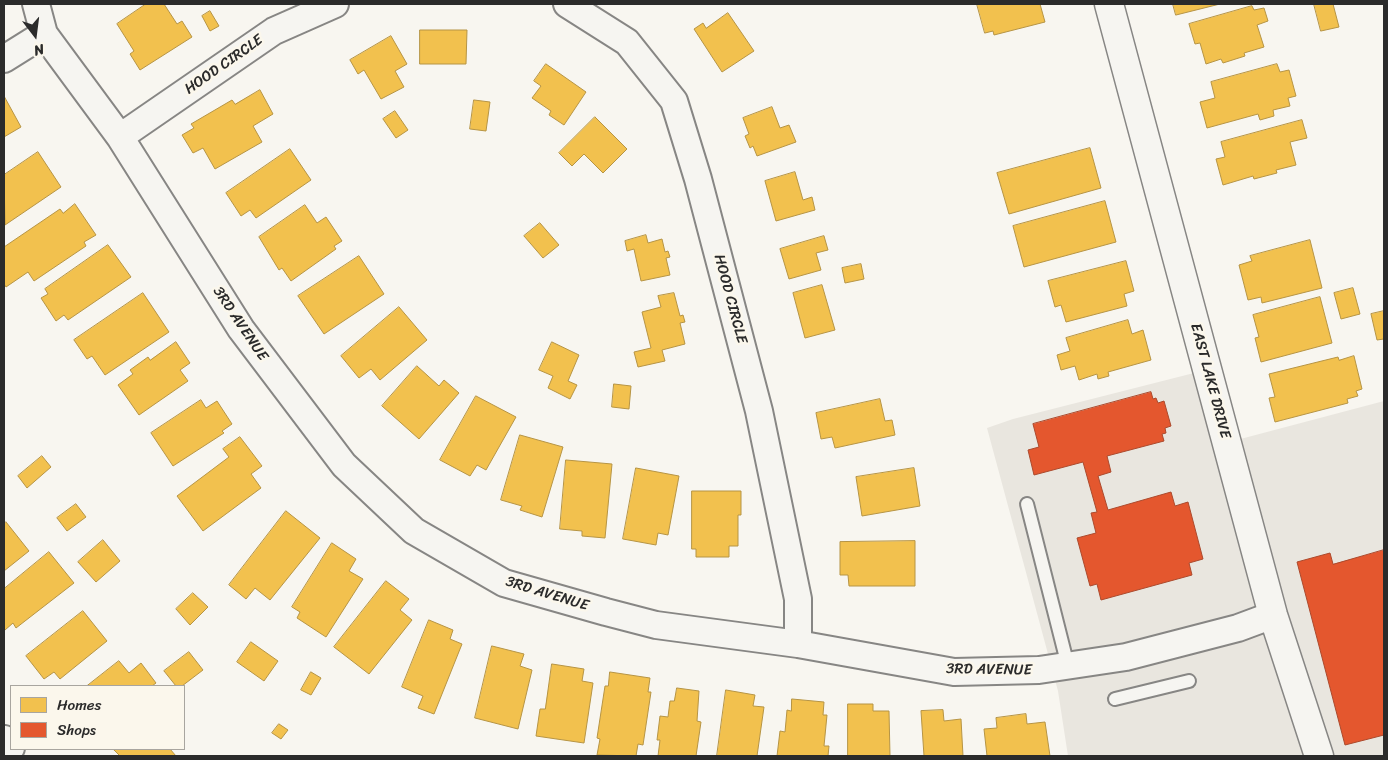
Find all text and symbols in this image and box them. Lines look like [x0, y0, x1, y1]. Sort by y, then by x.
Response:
north arrow [10, 10, 60, 60]
street label: HOOD CIRCLE [181, 31, 267, 99]
text: N [31, 37, 47, 63]
street label: HOOD CIRCLE [709, 252, 751, 346]
street label: 3RD AVENUE [209, 283, 271, 365]
street label: EAST LAKE DRIVE [1186, 321, 1234, 441]
street label: 3RD AVENUE [503, 573, 591, 615]
street label: 3RD AVENUE [946, 660, 1032, 680]
legend [10, 685, 185, 750]
text: Homes [57, 692, 101, 718]
text: Shops [57, 717, 96, 743]

